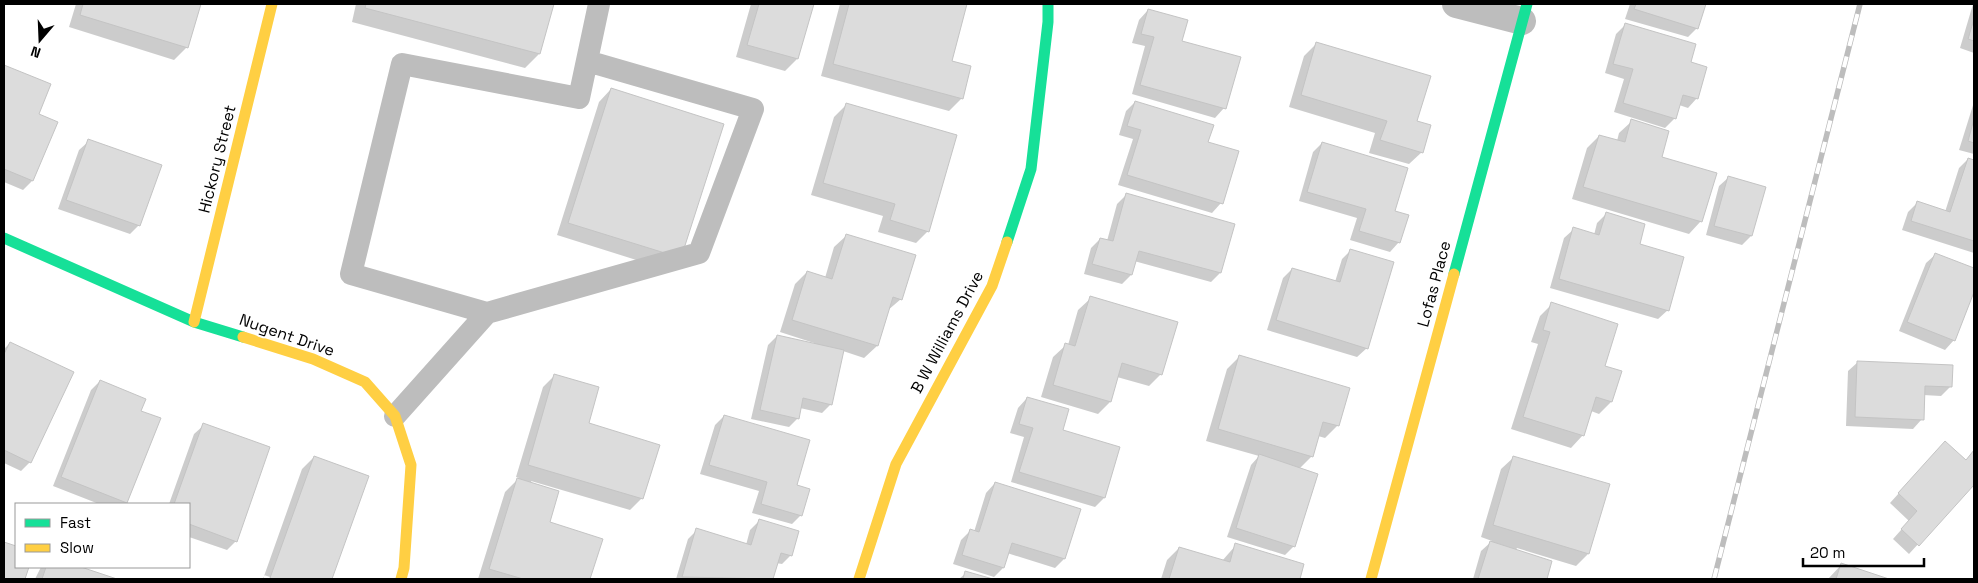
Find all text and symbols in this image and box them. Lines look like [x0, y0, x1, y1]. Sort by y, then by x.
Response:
north arrow [15, 15, 65, 65]
text: N [28, 42, 43, 62]
street label: Hickory Street [193, 103, 241, 215]
street label: Lofas Place [1412, 239, 1456, 329]
street label: B W Williams Drive [906, 267, 988, 397]
street label: Nugent Drive [237, 309, 337, 361]
legend [15, 503, 190, 568]
text: Fast [60, 513, 91, 532]
scale bar [1803, 536, 1924, 568]
text: Slow [60, 538, 94, 557]
text: 20 m [1810, 543, 1845, 562]

